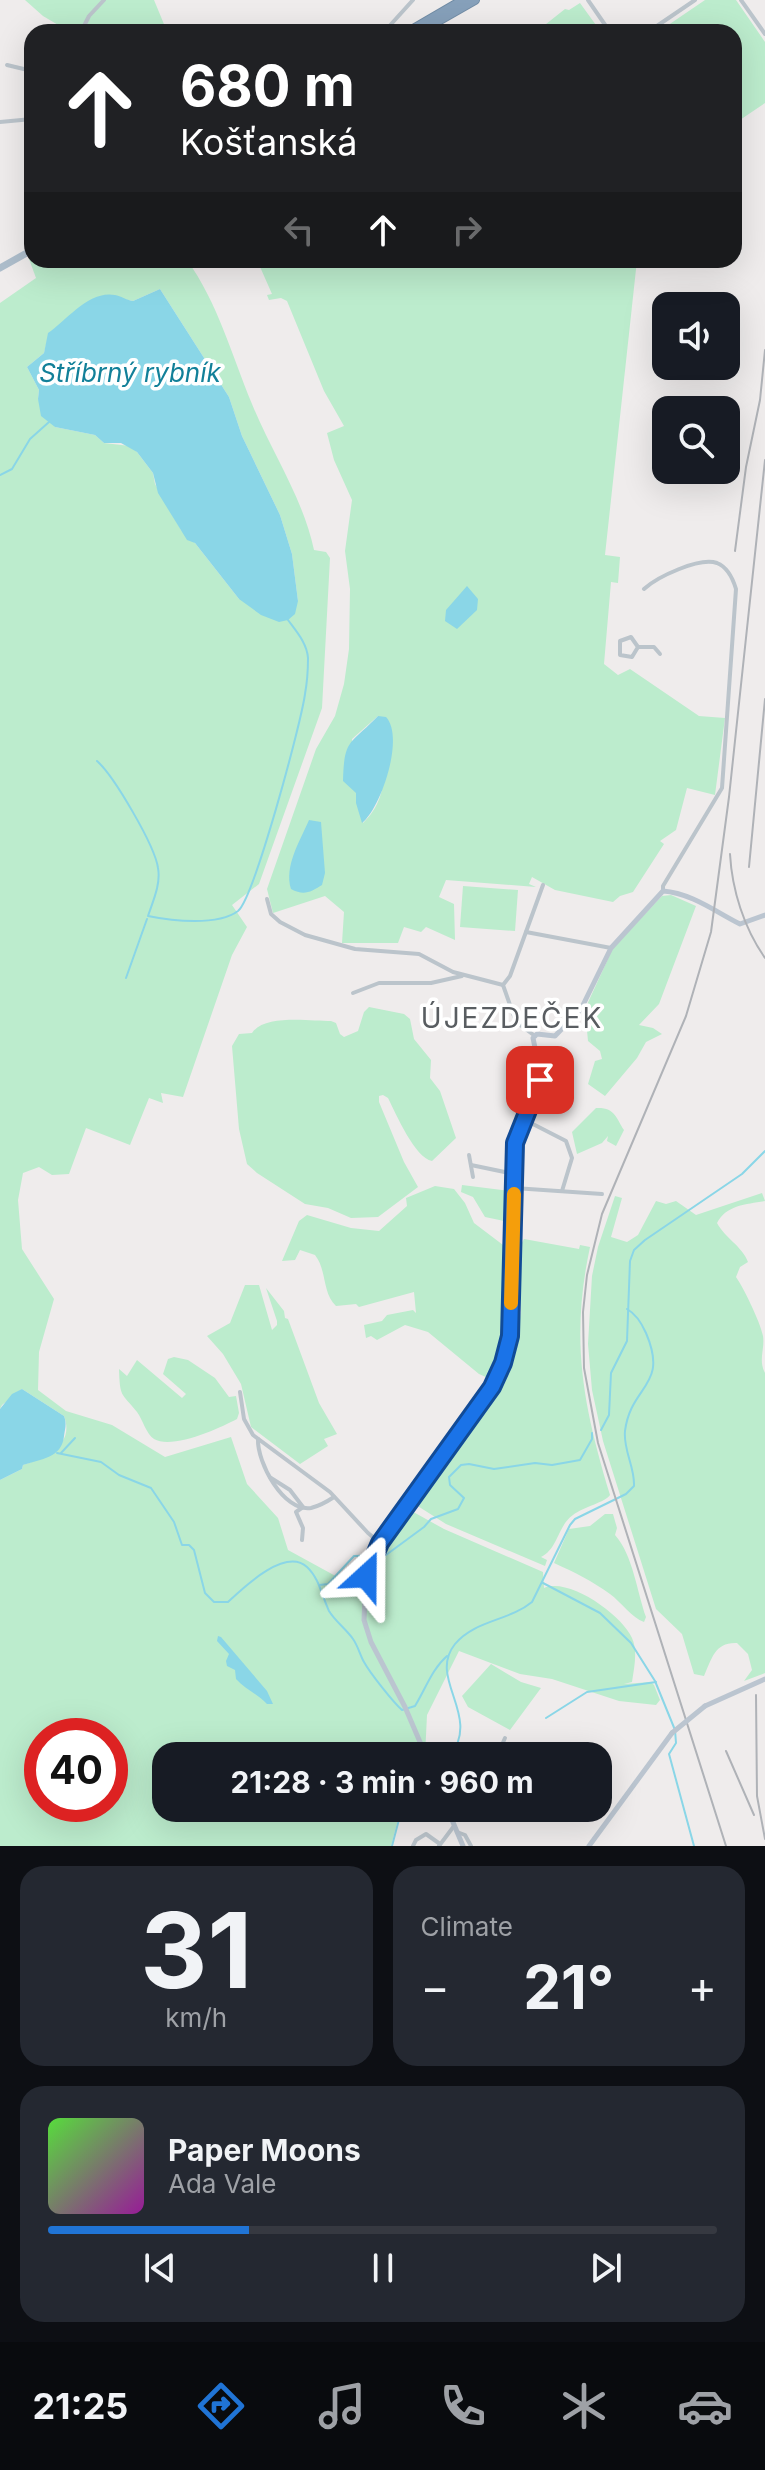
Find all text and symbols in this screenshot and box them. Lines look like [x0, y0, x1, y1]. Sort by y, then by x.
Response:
text: 680 m [180, 52, 355, 120]
icon: ahead [48, 56, 152, 160]
text: Košťanská [180, 120, 358, 164]
icon: left [277, 208, 321, 252]
icon: ahead [361, 208, 405, 252]
icon: right [445, 208, 489, 252]
map controls [652, 292, 740, 484]
button: sound [652, 292, 740, 380]
water label: Stříbrný rybník [39, 357, 222, 388]
button: search [652, 396, 740, 484]
district label: ÚJEZDEČEK [421, 1000, 603, 1035]
pin [506, 1046, 574, 1114]
icon: arrive [518, 1058, 562, 1102]
position arrow [324, 1534, 408, 1618]
speed limit sign: 40 [24, 1718, 128, 1822]
text: 21:28 · 3 min · 960 m [230, 1764, 534, 1800]
text: 31 [140, 1887, 252, 2013]
text: Climate [421, 1911, 513, 1942]
text: 21° [523, 1951, 614, 2023]
text: − [421, 1960, 450, 2014]
text: + [688, 1960, 717, 2014]
text: km/h [165, 2002, 227, 2033]
text: Paper Moons [168, 2132, 361, 2168]
text: Ada Vale [168, 2168, 276, 2199]
icon: previous [138, 2246, 182, 2290]
icon: pause [361, 2246, 405, 2290]
icon: next [584, 2246, 628, 2290]
icon: directions [193, 2378, 249, 2434]
icon: music [314, 2378, 370, 2434]
icon: phone [435, 2378, 491, 2434]
icon: climate [556, 2378, 612, 2434]
icon: car [677, 2378, 733, 2434]
text: 21:25 [32, 2384, 128, 2428]

